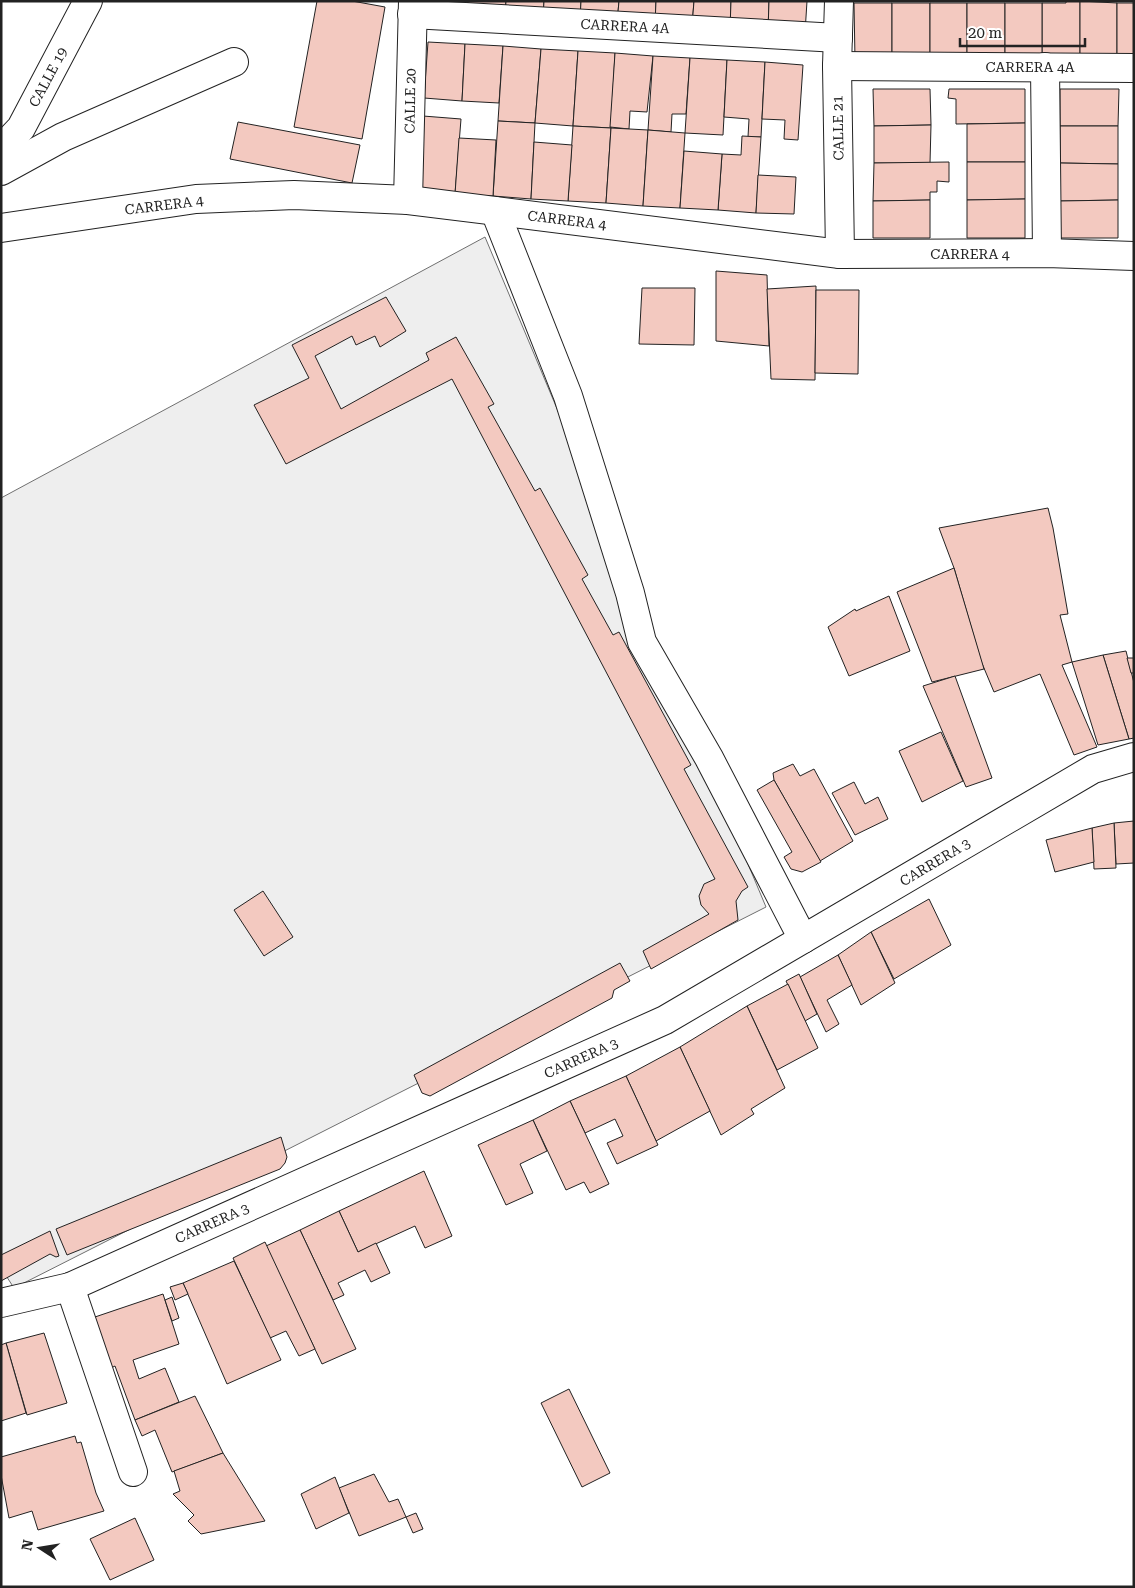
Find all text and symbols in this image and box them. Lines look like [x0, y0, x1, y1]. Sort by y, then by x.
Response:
scale bar [960, 15, 1085, 47]
street label: CARRERA 4A [580, 16, 670, 36]
text: 20 m [968, 24, 1003, 42]
street label: CALLE 19 [26, 44, 70, 110]
street label: CARRERA 4A [985, 59, 1075, 75]
street label: CALLE 20 [401, 68, 419, 134]
street label: CALLE 21 [829, 95, 847, 161]
street label: CARRERA 4 [124, 192, 204, 218]
street label: CARRERA 4 [527, 207, 607, 233]
street label: CARRERA 4 [930, 246, 1010, 262]
street label: CARRERA 3 [897, 835, 973, 889]
street label: CARRERA 3 [542, 1035, 621, 1081]
street label: CARRERA 3 [173, 1200, 252, 1246]
north arrow [15, 1523, 65, 1573]
text: N [18, 1538, 36, 1552]

